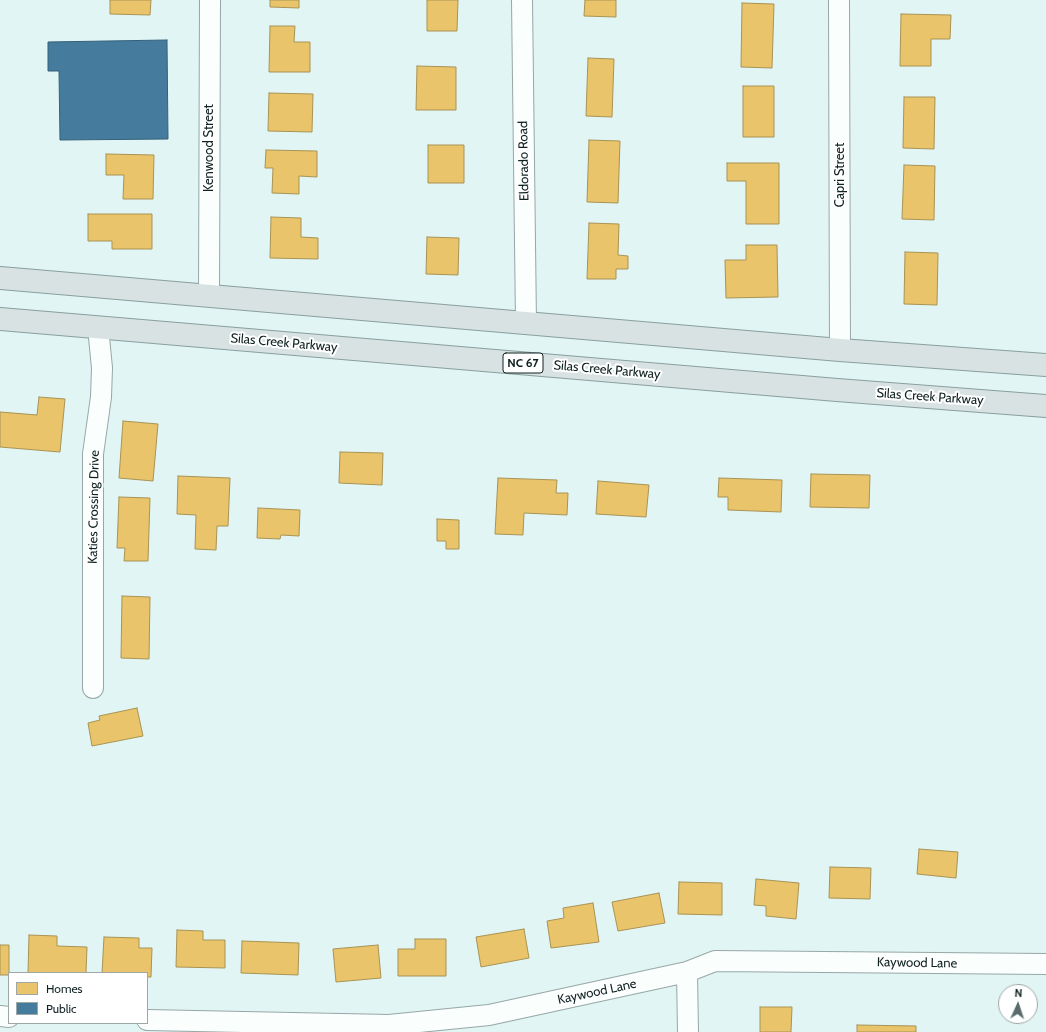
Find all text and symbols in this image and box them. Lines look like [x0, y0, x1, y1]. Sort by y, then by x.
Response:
street label: Kenwood Street [201, 104, 217, 192]
street label: Eldorado Road [516, 121, 532, 201]
street label: Capri Street [832, 143, 848, 207]
street label: Silas Creek Parkway [230, 331, 338, 355]
road number: NC 67 [503, 353, 543, 373]
street label: Silas Creek Parkway [553, 358, 661, 382]
street label: Silas Creek Parkway [876, 385, 984, 409]
street label: Katies Crossing Drive [85, 450, 103, 564]
street label: Kaywood Lane [877, 954, 957, 972]
legend [8, 972, 148, 1024]
street label: Kaywood Lane [556, 976, 638, 1008]
text: Homes [46, 981, 83, 996]
north arrow [998, 984, 1038, 1024]
text: N [1014, 986, 1023, 1000]
text: Public [46, 1001, 77, 1016]

